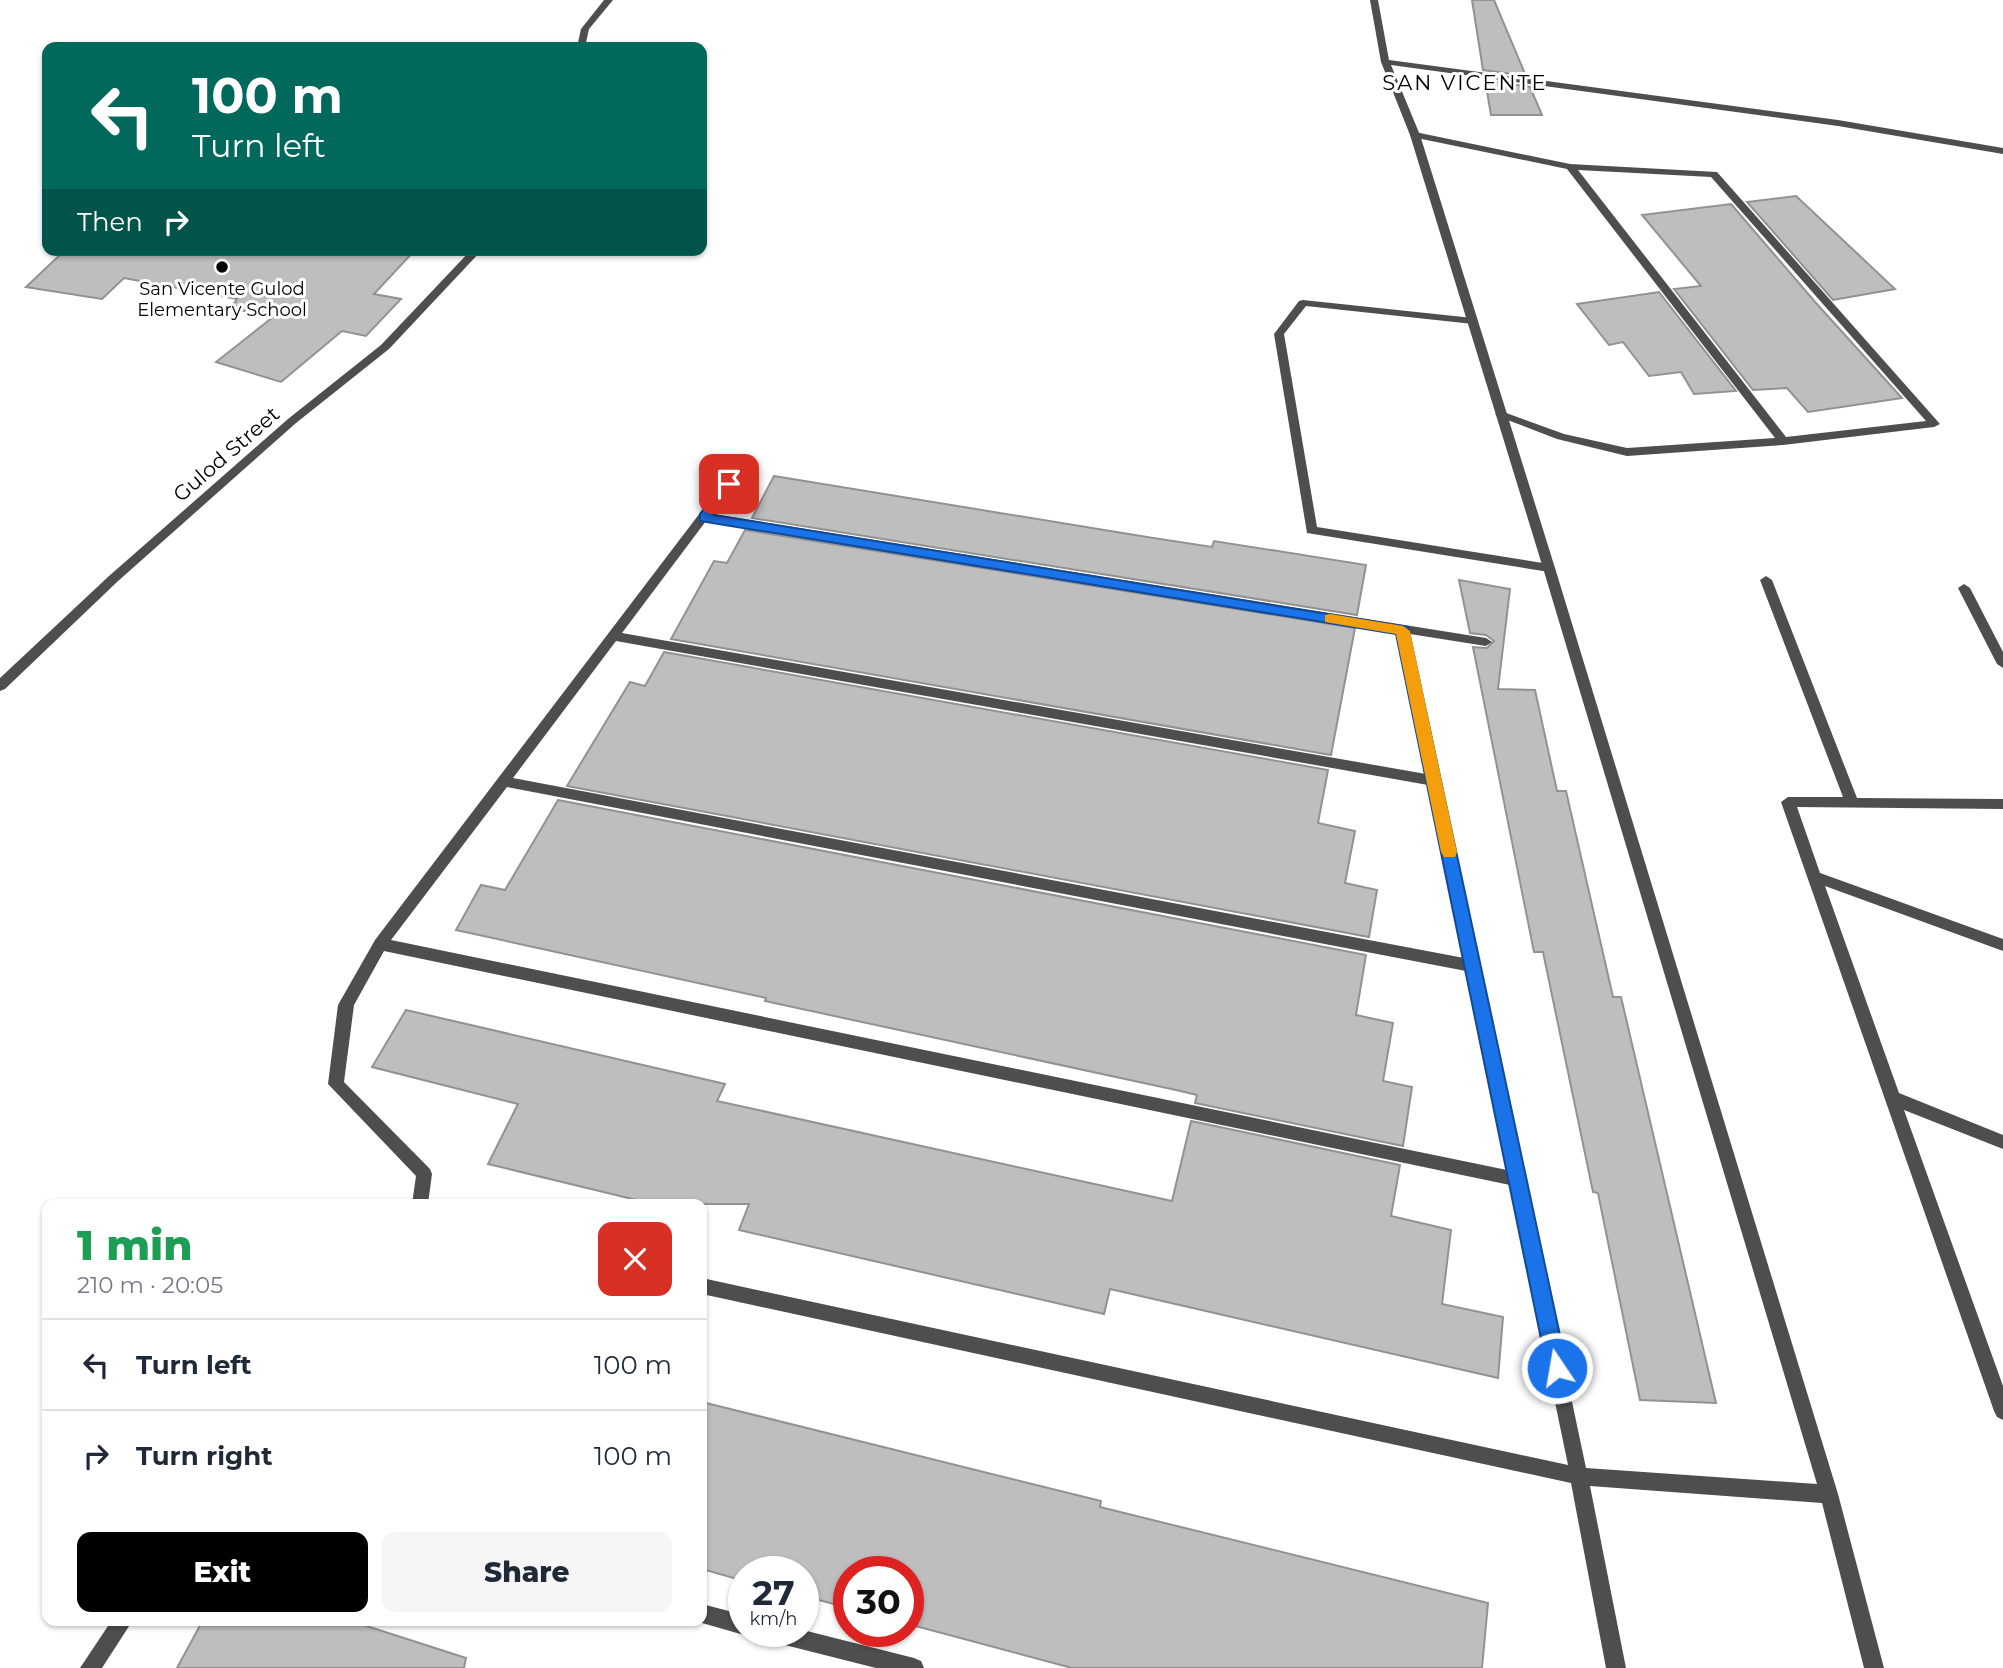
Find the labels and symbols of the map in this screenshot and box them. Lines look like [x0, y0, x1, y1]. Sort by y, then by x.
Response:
district label: SAN VICENTE [1382, 70, 1548, 95]
marker: San Vicente Gulod Elementary School [214, 259, 230, 275]
place label: San Vicente Gulod Elementary School [137, 278, 307, 321]
street label: Gulod Street [168, 401, 284, 507]
pin [699, 454, 759, 514]
position arrow [1520, 1331, 1594, 1405]
speed limit sign: 30 [833, 1556, 924, 1647]

